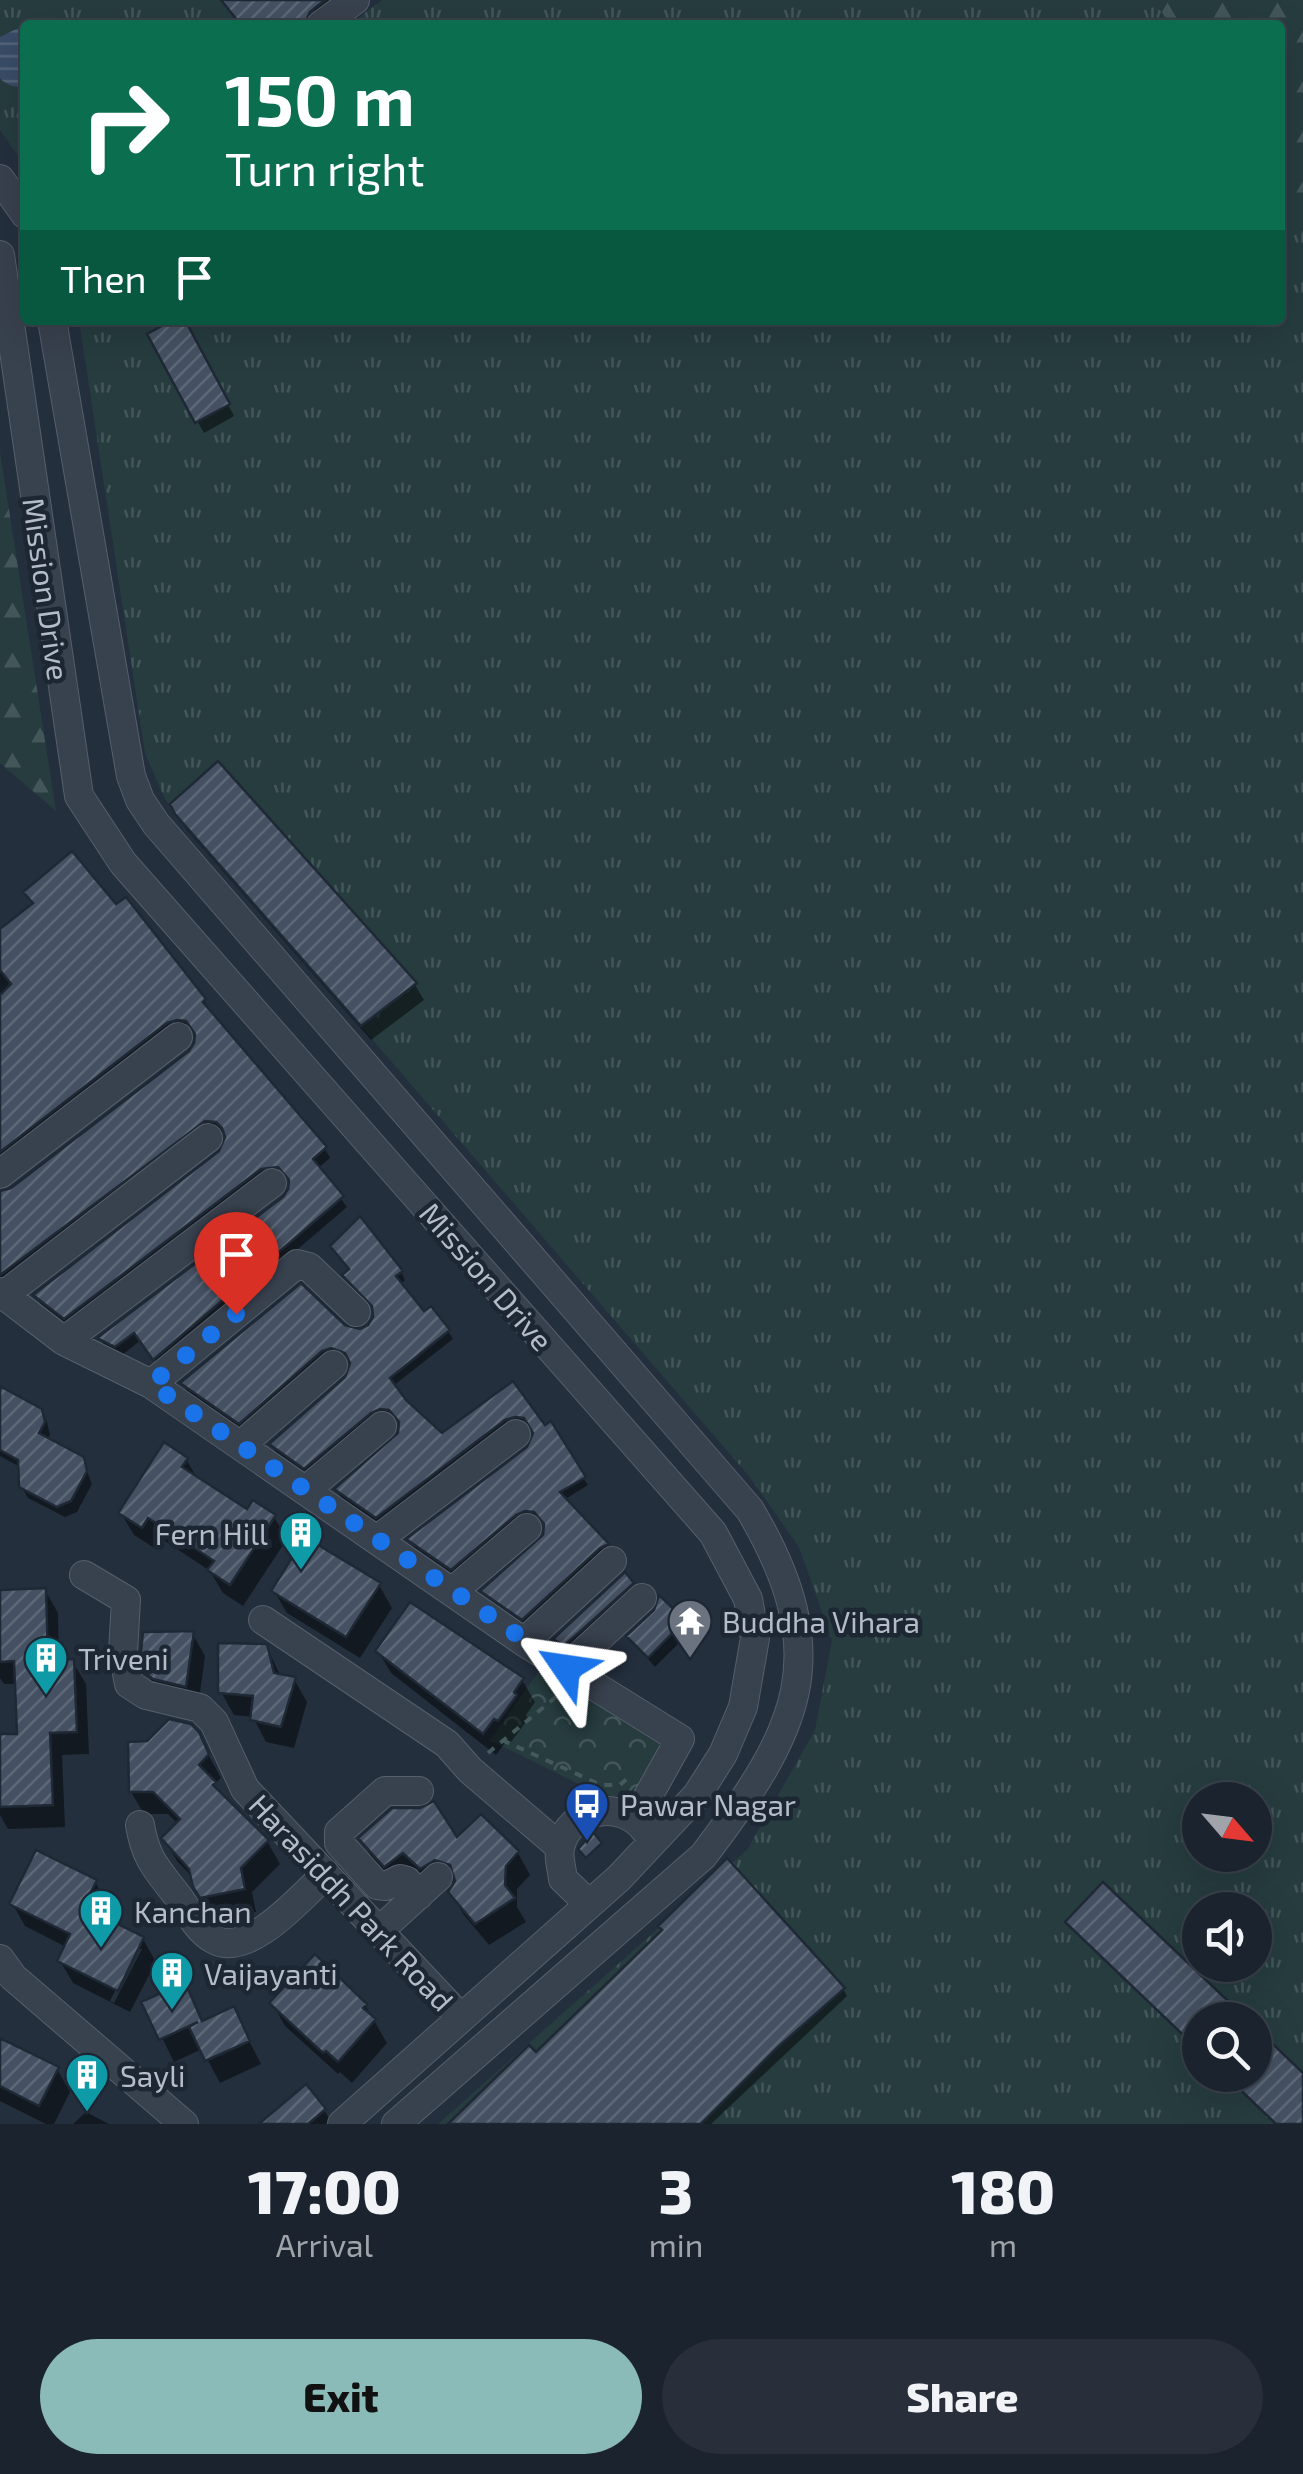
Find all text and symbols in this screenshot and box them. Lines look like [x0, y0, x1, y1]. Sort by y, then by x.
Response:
text: 150 m [225, 56, 415, 140]
icon: right [60, 60, 190, 190]
text: Turn right [225, 141, 425, 195]
icon: arrive [167, 250, 222, 305]
text: Then [60, 255, 147, 301]
street label: Mission Drive [16, 495, 78, 683]
street label: Mission Drive [413, 1195, 561, 1357]
pin [194, 1212, 279, 1315]
icon: arrive [209, 1227, 264, 1282]
building icon: Fern Hill [278, 1510, 324, 1571]
place label: Fern Hill [155, 1515, 268, 1551]
temple icon: Buddha Vihara [667, 1598, 713, 1659]
place label: Buddha Vihara [722, 1603, 920, 1639]
position arrow [514, 1616, 618, 1720]
building icon: Triveni [23, 1635, 69, 1696]
place label: Triveni [78, 1640, 169, 1676]
bus stop icon: Pawar Nagar [564, 1781, 610, 1842]
north arrow [1182, 1782, 1272, 1872]
map controls [1182, 1782, 1272, 2092]
street label: Harasiddh Park Road [242, 1786, 462, 2018]
place label: Pawar Nagar [620, 1786, 796, 1822]
building icon: Kanchan [78, 1888, 124, 1949]
button: sound [1182, 1892, 1272, 1982]
place label: Kanchan [134, 1893, 252, 1929]
building icon: Vaijayanti [149, 1950, 195, 2011]
place label: Vaijayanti [204, 1955, 338, 1991]
button: search [1182, 2002, 1272, 2092]
building icon: Sayli [64, 2052, 110, 2113]
place label: Sayli [120, 2057, 186, 2093]
text: 17:00 [248, 2154, 401, 2226]
text: 3 [659, 2154, 693, 2226]
text: 180 [951, 2154, 1055, 2226]
text: Arrival [276, 2225, 373, 2263]
text: min [649, 2225, 703, 2263]
text: m [989, 2225, 1017, 2263]
button: Exit [40, 2339, 642, 2454]
button: Share [662, 2339, 1263, 2454]

